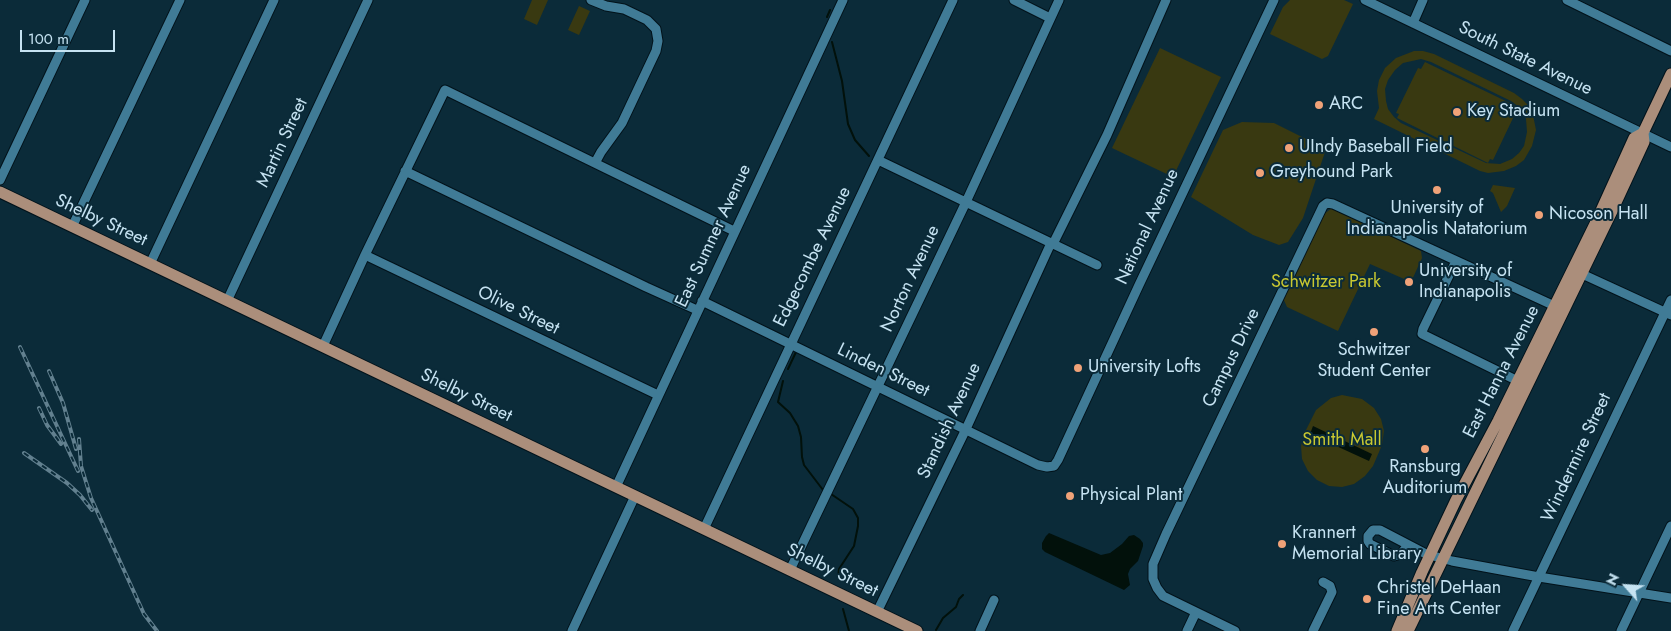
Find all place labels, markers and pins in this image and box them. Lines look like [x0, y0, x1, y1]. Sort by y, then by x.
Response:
place label: ARC [1329, 94, 1363, 116]
marker: ARC [1313, 99, 1325, 111]
place label: Key Stadium [1467, 101, 1560, 123]
marker: Key Stadium [1451, 106, 1463, 118]
place label: UIndy Baseball Field [1299, 137, 1453, 159]
marker: UIndy Baseball Field [1283, 142, 1295, 154]
place label: Greyhound Park [1270, 162, 1393, 184]
marker: Greyhound Park [1254, 167, 1266, 179]
marker: University of Indianapolis Natatorium [1431, 184, 1443, 196]
place label: University of Indianapolis Natatorium [1346, 198, 1528, 240]
place label: Nicoson Hall [1549, 204, 1648, 226]
marker: Nicoson Hall [1533, 209, 1545, 221]
place label: University of Indianapolis [1419, 261, 1512, 304]
marker: University of Indianapolis [1403, 276, 1415, 288]
marker: Schwitzer Student Center [1368, 326, 1380, 338]
place label: Schwitzer Student Center [1317, 340, 1431, 382]
place label: University Lofts [1088, 357, 1201, 379]
marker: University Lofts [1072, 362, 1084, 374]
marker: Ransburg Auditorium [1419, 443, 1431, 455]
place label: Ransburg Auditorium [1383, 457, 1467, 499]
place label: Physical Plant [1080, 485, 1182, 507]
marker: Physical Plant [1064, 490, 1076, 502]
place label: Krannert Memorial Library [1292, 523, 1421, 566]
marker: Krannert Memorial Library [1276, 538, 1288, 550]
place label: Christel DeHaan Fine Arts Center [1377, 578, 1501, 620]
marker: Christel DeHaan Fine Arts Center [1361, 593, 1373, 605]

